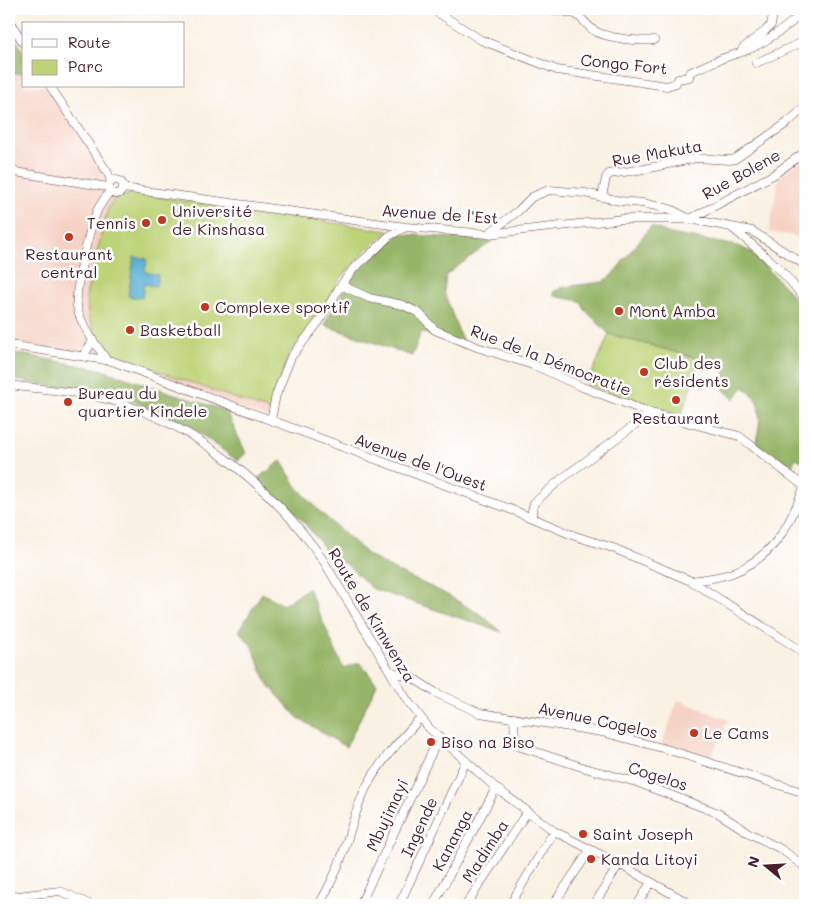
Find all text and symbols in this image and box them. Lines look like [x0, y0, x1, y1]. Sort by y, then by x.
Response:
legend [22, 22, 185, 88]
text: Route [68, 32, 111, 52]
street label: Congo Fort [580, 49, 668, 79]
text: Parc [68, 56, 103, 76]
street label: Rue Makuta [610, 134, 704, 171]
street label: Rue Bolene [698, 143, 784, 204]
street label: Avenue de l'Est [381, 199, 499, 228]
place label: Université de Kinshasa [172, 200, 265, 239]
place label: Tennis [87, 212, 136, 233]
marker: Université de Kinshasa [156, 214, 168, 226]
marker: Tennis [140, 217, 152, 229]
marker: Restaurant central [63, 231, 75, 243]
place label: Restaurant central [25, 243, 113, 282]
place label: Complexe sportif [215, 296, 350, 317]
place label: Mont Amba [629, 300, 716, 321]
marker: Complexe sportif [199, 301, 211, 313]
marker: Mont Amba [613, 305, 625, 317]
place label: Basketball [140, 319, 221, 340]
street label: Rue de la Démocratie [468, 319, 635, 400]
marker: Basketball [124, 324, 136, 336]
place label: Club des résidents [654, 352, 729, 391]
marker: Club des résidents [638, 366, 650, 378]
place label: Bureau du quartier Kindele [78, 382, 207, 421]
marker: Restaurant [670, 394, 682, 406]
marker: Bureau du quartier Kindele [62, 396, 74, 408]
place label: Restaurant [632, 407, 720, 428]
street label: Avenue de l'Ouest [352, 428, 490, 495]
street label: Route de Kimwenza [324, 544, 421, 686]
street label: Avenue Cogelos [536, 697, 660, 742]
place label: Le Cams [704, 722, 769, 743]
marker: Le Cams [688, 727, 700, 739]
place label: Biso na Biso [441, 731, 534, 752]
marker: Biso na Biso [425, 736, 437, 748]
street label: Cogelos [626, 756, 691, 795]
street label: Mbujimayi [361, 775, 413, 855]
street label: Ingende [396, 793, 442, 860]
street label: Kananga [427, 805, 476, 874]
street label: Madimba [457, 815, 513, 886]
place label: Saint Joseph [593, 823, 693, 844]
marker: Saint Joseph [577, 828, 589, 840]
north arrow [742, 842, 792, 892]
place label: Kanda Litoyi [601, 848, 698, 869]
marker: Kanda Litoyi [585, 853, 597, 865]
text: N [742, 854, 764, 870]

